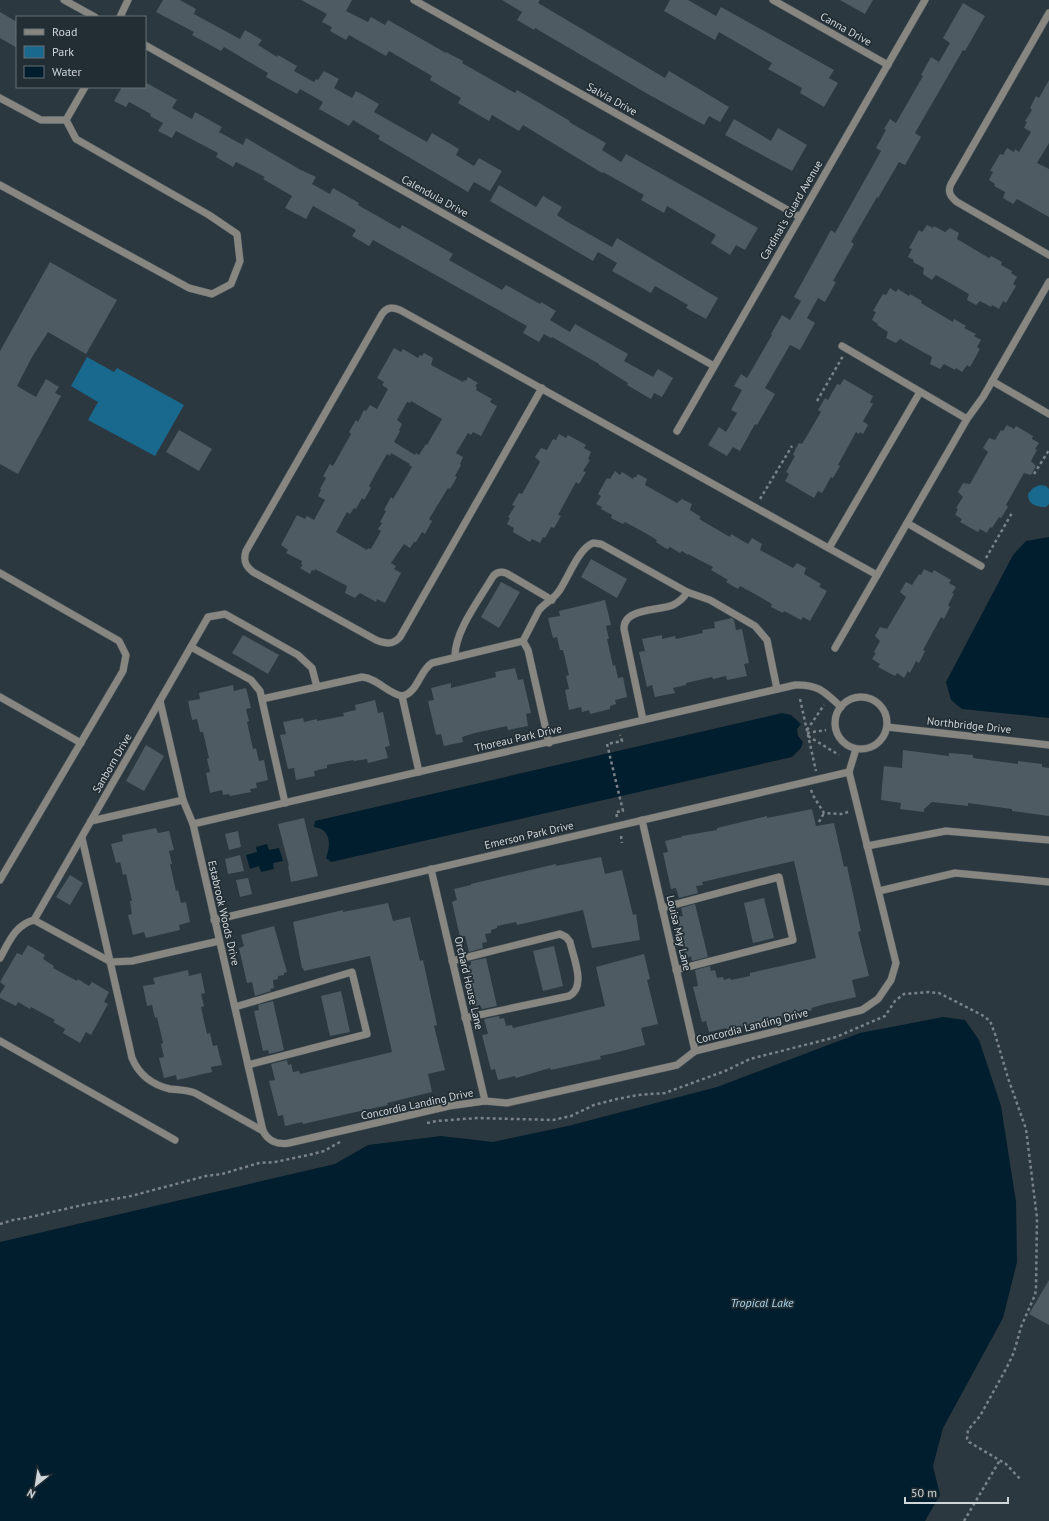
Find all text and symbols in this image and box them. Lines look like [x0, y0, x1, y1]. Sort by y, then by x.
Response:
street label: Canna Drive [818, 9, 875, 49]
legend [16, 16, 146, 88]
text: Road [52, 24, 77, 39]
text: Park [52, 44, 74, 59]
text: Water [52, 64, 82, 79]
street label: Salvia Drive [584, 79, 640, 119]
street label: Cardinal's Guard Avenue [757, 157, 825, 262]
street label: Calendula Drive [399, 172, 471, 220]
street label: Northbridge Drive [926, 714, 1012, 736]
street label: Thoreau Park Drive [473, 721, 563, 755]
street label: Sanborn Drive [89, 730, 135, 795]
street label: Emerson Park Drive [483, 818, 575, 852]
street label: Estabrook Woods Drive [205, 859, 243, 967]
street label: Louisa May Lane [663, 894, 695, 973]
street label: Orchard House Lane [451, 935, 487, 1031]
street label: Concordia Landing Drive [695, 1005, 810, 1047]
street label: Concordia Landing Drive [359, 1085, 475, 1123]
water label: Tropical Lake [730, 1295, 794, 1310]
north arrow [16, 1465, 56, 1505]
scale bar [905, 1479, 1008, 1505]
text: 50 m [911, 1485, 937, 1500]
text: N [24, 1486, 38, 1502]

